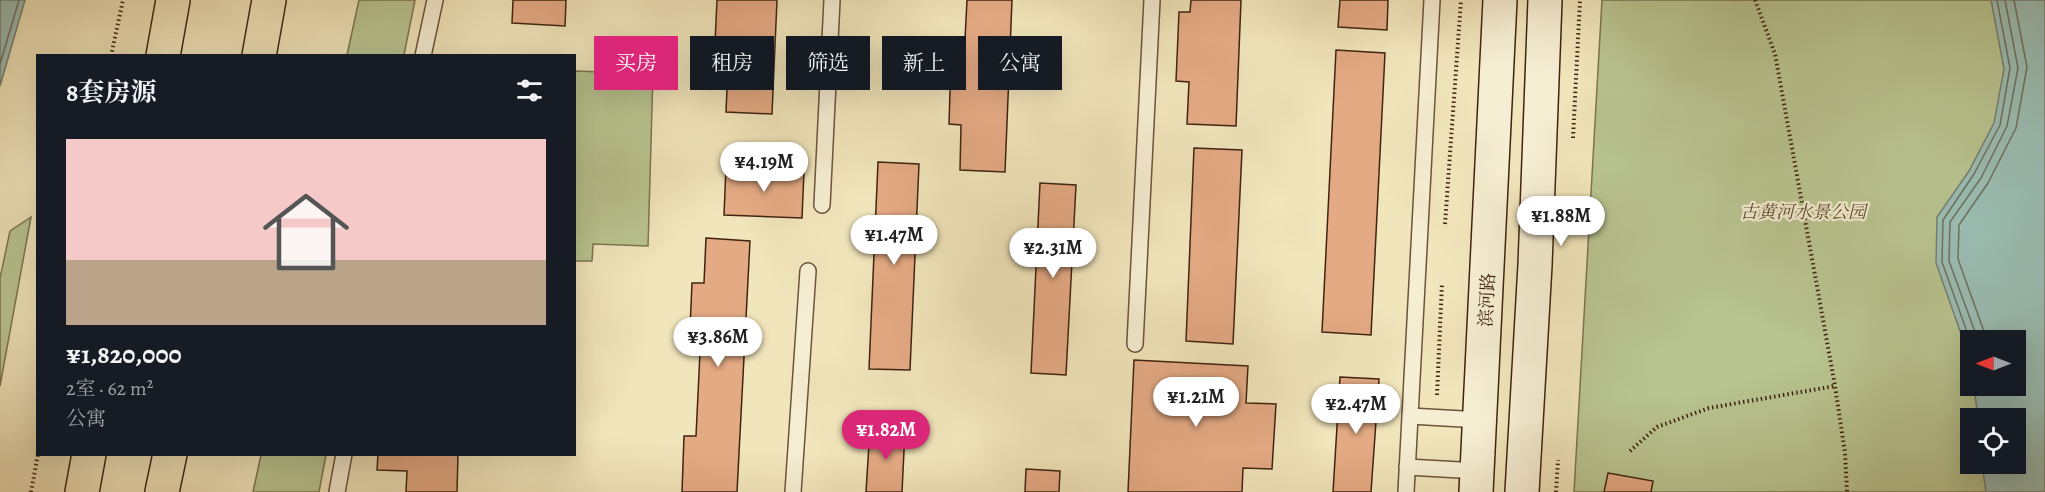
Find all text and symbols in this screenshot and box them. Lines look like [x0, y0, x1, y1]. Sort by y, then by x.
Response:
chip: 买房 [594, 36, 678, 90]
chip: 租房 [690, 36, 774, 90]
chip: 筛选 [786, 36, 870, 90]
chip: 新上 [882, 36, 966, 90]
chip: 公寓 [978, 36, 1062, 90]
icon: filters [513, 74, 546, 107]
text: 8套房源 [66, 75, 156, 110]
pin: ¥4.19M [715, 142, 813, 193]
text: ¥4.19M [734, 148, 794, 175]
icon: home [252, 178, 360, 286]
pin: ¥1.88M [1512, 196, 1610, 247]
park label: 古黄河水景公园 [1740, 200, 1869, 224]
text: ¥1.88M [1531, 202, 1591, 229]
pin: ¥1.47M [845, 215, 943, 266]
text: ¥1.47M [865, 221, 923, 248]
pin: ¥2.31M [1004, 228, 1102, 279]
text: ¥2.31M [1023, 234, 1083, 261]
street label: 滨河路 [1474, 272, 1500, 328]
pin: ¥3.86M [669, 317, 767, 368]
text: ¥3.86M [687, 323, 749, 350]
north arrow [1960, 330, 2026, 396]
map controls [1960, 330, 2026, 474]
text: ¥1,820,000 [66, 337, 182, 372]
text: 2室 · 62 m² [66, 375, 153, 402]
pin: ¥1.21M [1147, 377, 1245, 428]
text: ¥1.21M [1167, 383, 1225, 410]
pin: ¥2.47M [1307, 384, 1405, 435]
text: ¥2.47M [1325, 390, 1387, 417]
text: 公寓 [66, 405, 106, 432]
button: locate [1960, 408, 2026, 474]
pin: ¥1.82M [837, 410, 935, 461]
text: ¥1.82M [856, 416, 916, 443]

